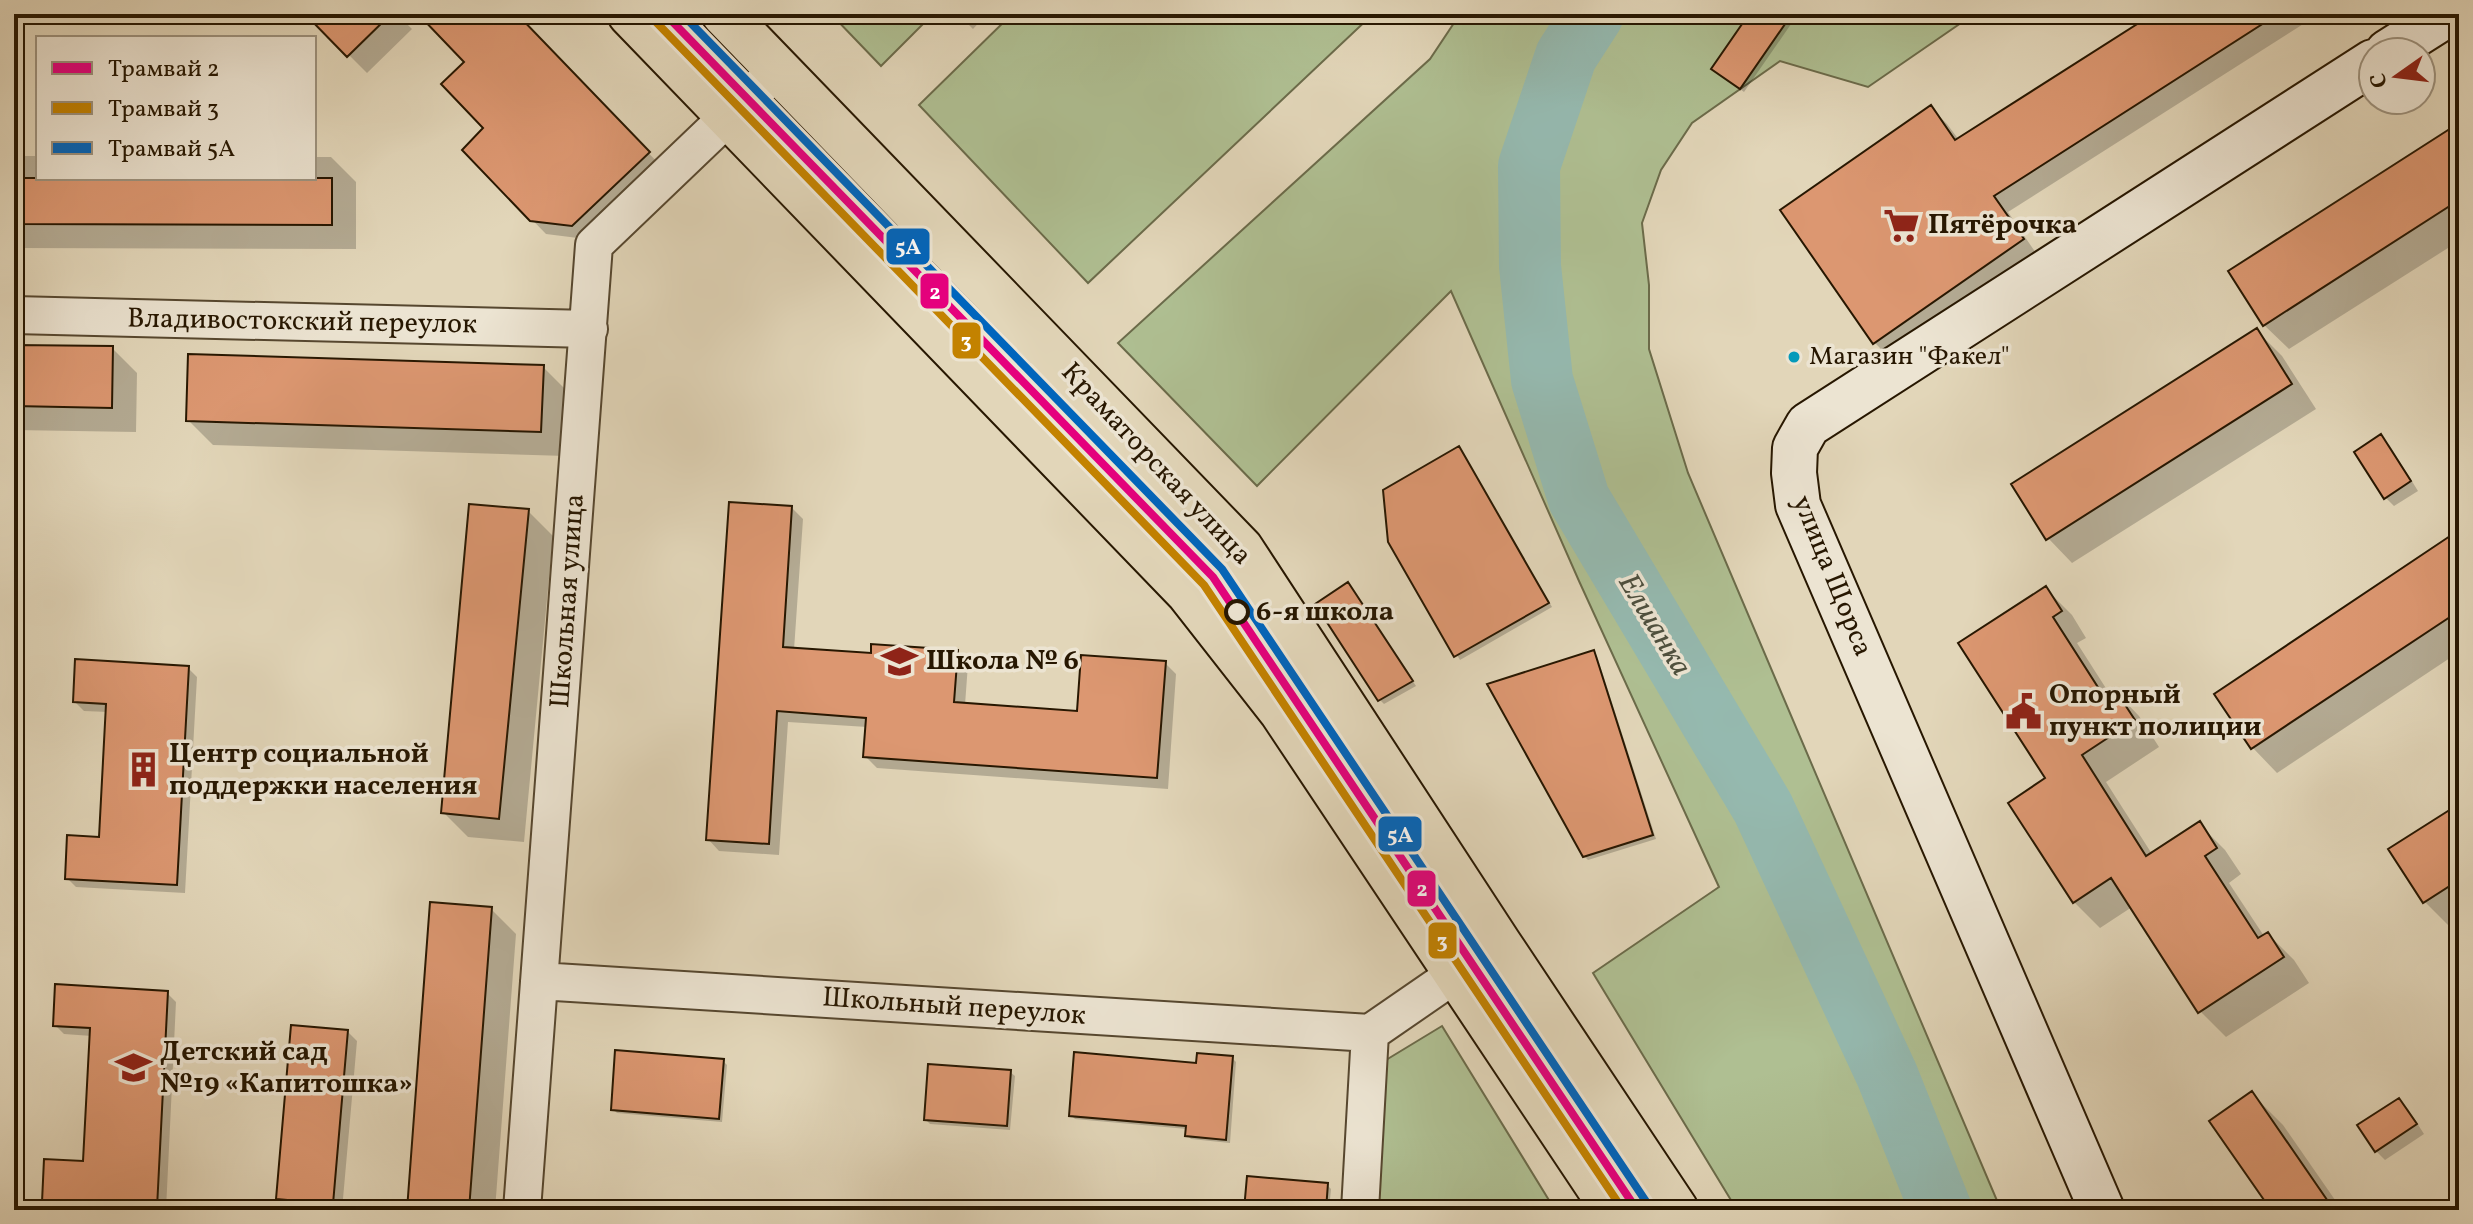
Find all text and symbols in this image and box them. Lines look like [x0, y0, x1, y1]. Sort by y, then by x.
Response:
legend [36, 36, 316, 180]
north arrow [2357, 36, 2437, 116]
text: Трамвай 2 [108, 53, 220, 87]
text: С [2363, 70, 2397, 91]
text: Трамвай 3 [108, 93, 219, 127]
text: Трамвай 5А [108, 133, 235, 167]
supermarket icon: Пятёрочка [1883, 206, 1921, 244]
place label: Пятёрочка [1928, 206, 2077, 245]
line badge: 5А [885, 227, 931, 266]
text: 5А [895, 233, 921, 264]
line badge: 2 [919, 272, 950, 310]
text: 2 [929, 278, 941, 309]
street label: Владивостокский переулок [127, 299, 477, 345]
line badge: 3 [951, 321, 982, 360]
text: 3 [960, 327, 972, 358]
place label: Магазин "Факел" [1809, 339, 2010, 375]
marker: Магазин "Факел" [1786, 349, 1802, 365]
street label: Краматорская улица [1052, 354, 1260, 574]
street label: улица Щорса [1782, 490, 1882, 662]
street label: Школьная улица [541, 492, 595, 710]
water label: Елшанка [1607, 566, 1701, 684]
place label: 6-я школа [1256, 593, 1394, 632]
marker: 6-я школа [1225, 600, 1249, 624]
school or university icon: Школа № 6 [881, 642, 919, 680]
place label: Школа № 6 [926, 642, 1079, 681]
place label: Опорный пункт полиции [2049, 676, 2262, 747]
public building icon: Опорный пункт полиции [2004, 692, 2042, 730]
place label: Центр социальной поддержки населения [169, 735, 478, 806]
building icon: Центр социальной поддержки населения [124, 751, 162, 789]
line badge: 5А [1377, 815, 1423, 853]
text: 5А [1387, 821, 1413, 852]
line badge: 2 [1406, 869, 1437, 908]
text: 2 [1416, 875, 1428, 906]
line badge: 3 [1427, 921, 1458, 960]
text: 3 [1436, 927, 1448, 958]
street label: Школьный переулок [821, 978, 1087, 1036]
place label: Детский сад №19 «Капитошка» [160, 1033, 413, 1104]
school or university icon: Детский сад №19 «Капитошка» [115, 1049, 153, 1087]

